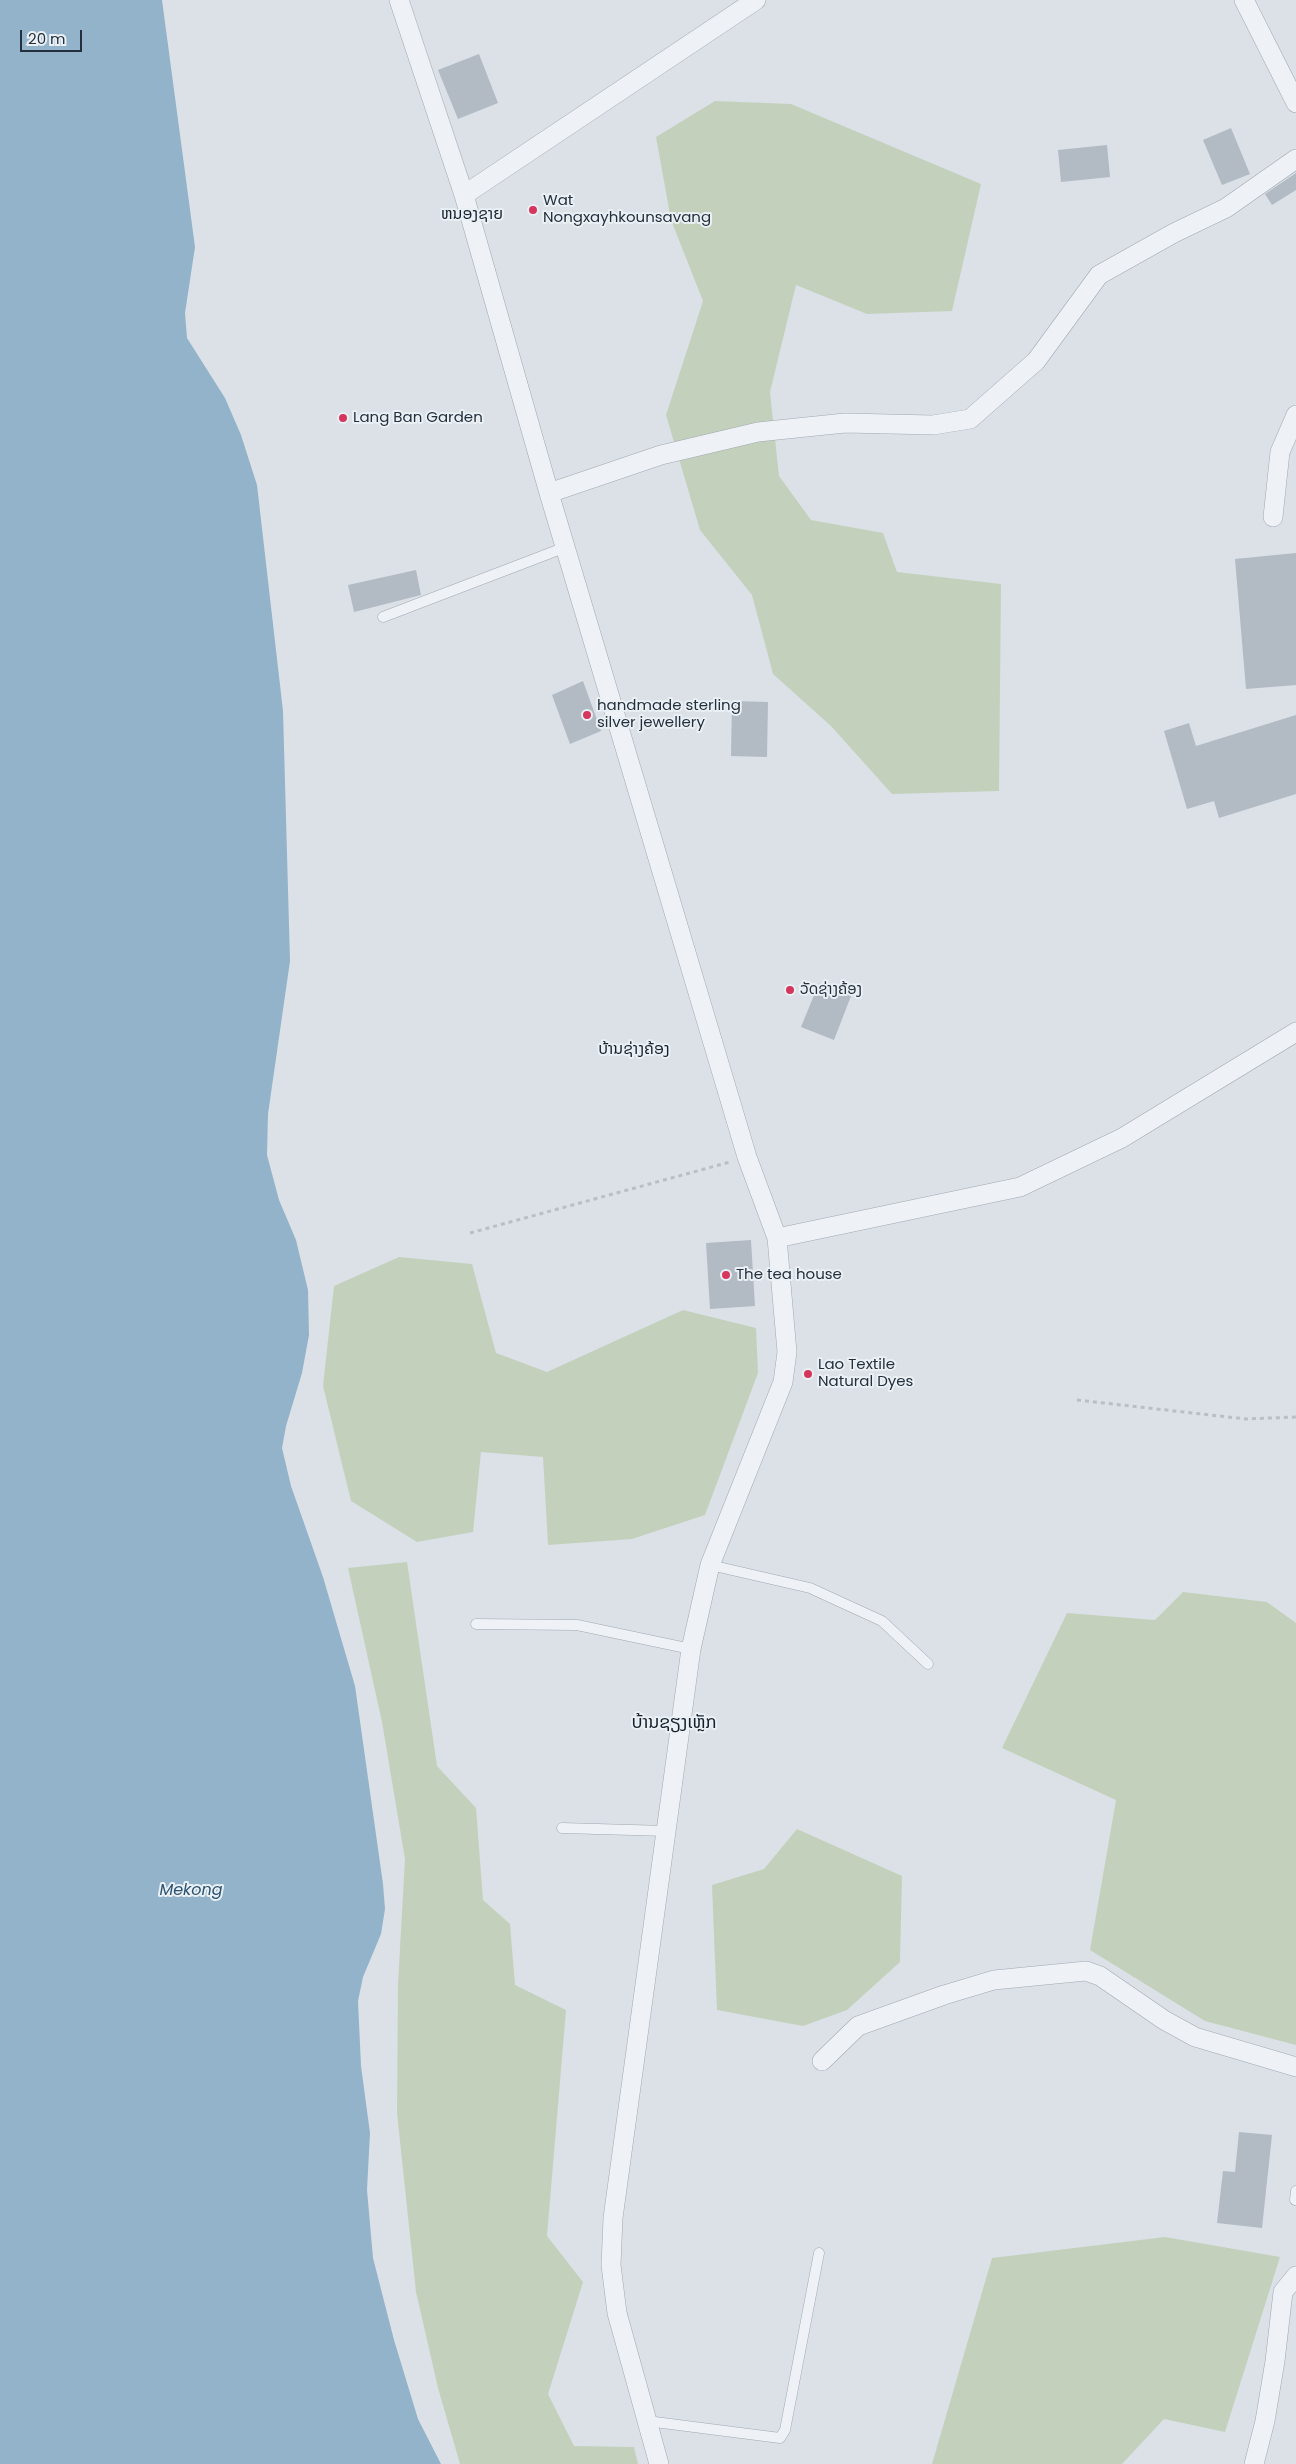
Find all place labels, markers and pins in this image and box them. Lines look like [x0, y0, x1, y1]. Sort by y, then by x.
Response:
place label: Wat Nongxayhkounsavang [543, 192, 711, 227]
marker: Wat Nongxayhkounsavang [527, 204, 539, 216]
place label: Lang Ban Garden [353, 409, 483, 427]
marker: Lang Ban Garden [337, 412, 349, 424]
place label: handmade sterling silver jewellery [597, 697, 741, 732]
marker: handmade sterling silver jewellery [581, 709, 593, 721]
place label: ວັດຊ່າງຄ້ອງ [800, 981, 862, 999]
marker: ວັດຊ່າງຄ້ອງ [784, 984, 796, 996]
place label: The tea house [736, 1266, 842, 1284]
marker: The tea house [720, 1269, 732, 1281]
place label: Lao Textile Natural Dyes [818, 1356, 913, 1391]
marker: Lao Textile Natural Dyes [802, 1368, 814, 1380]

